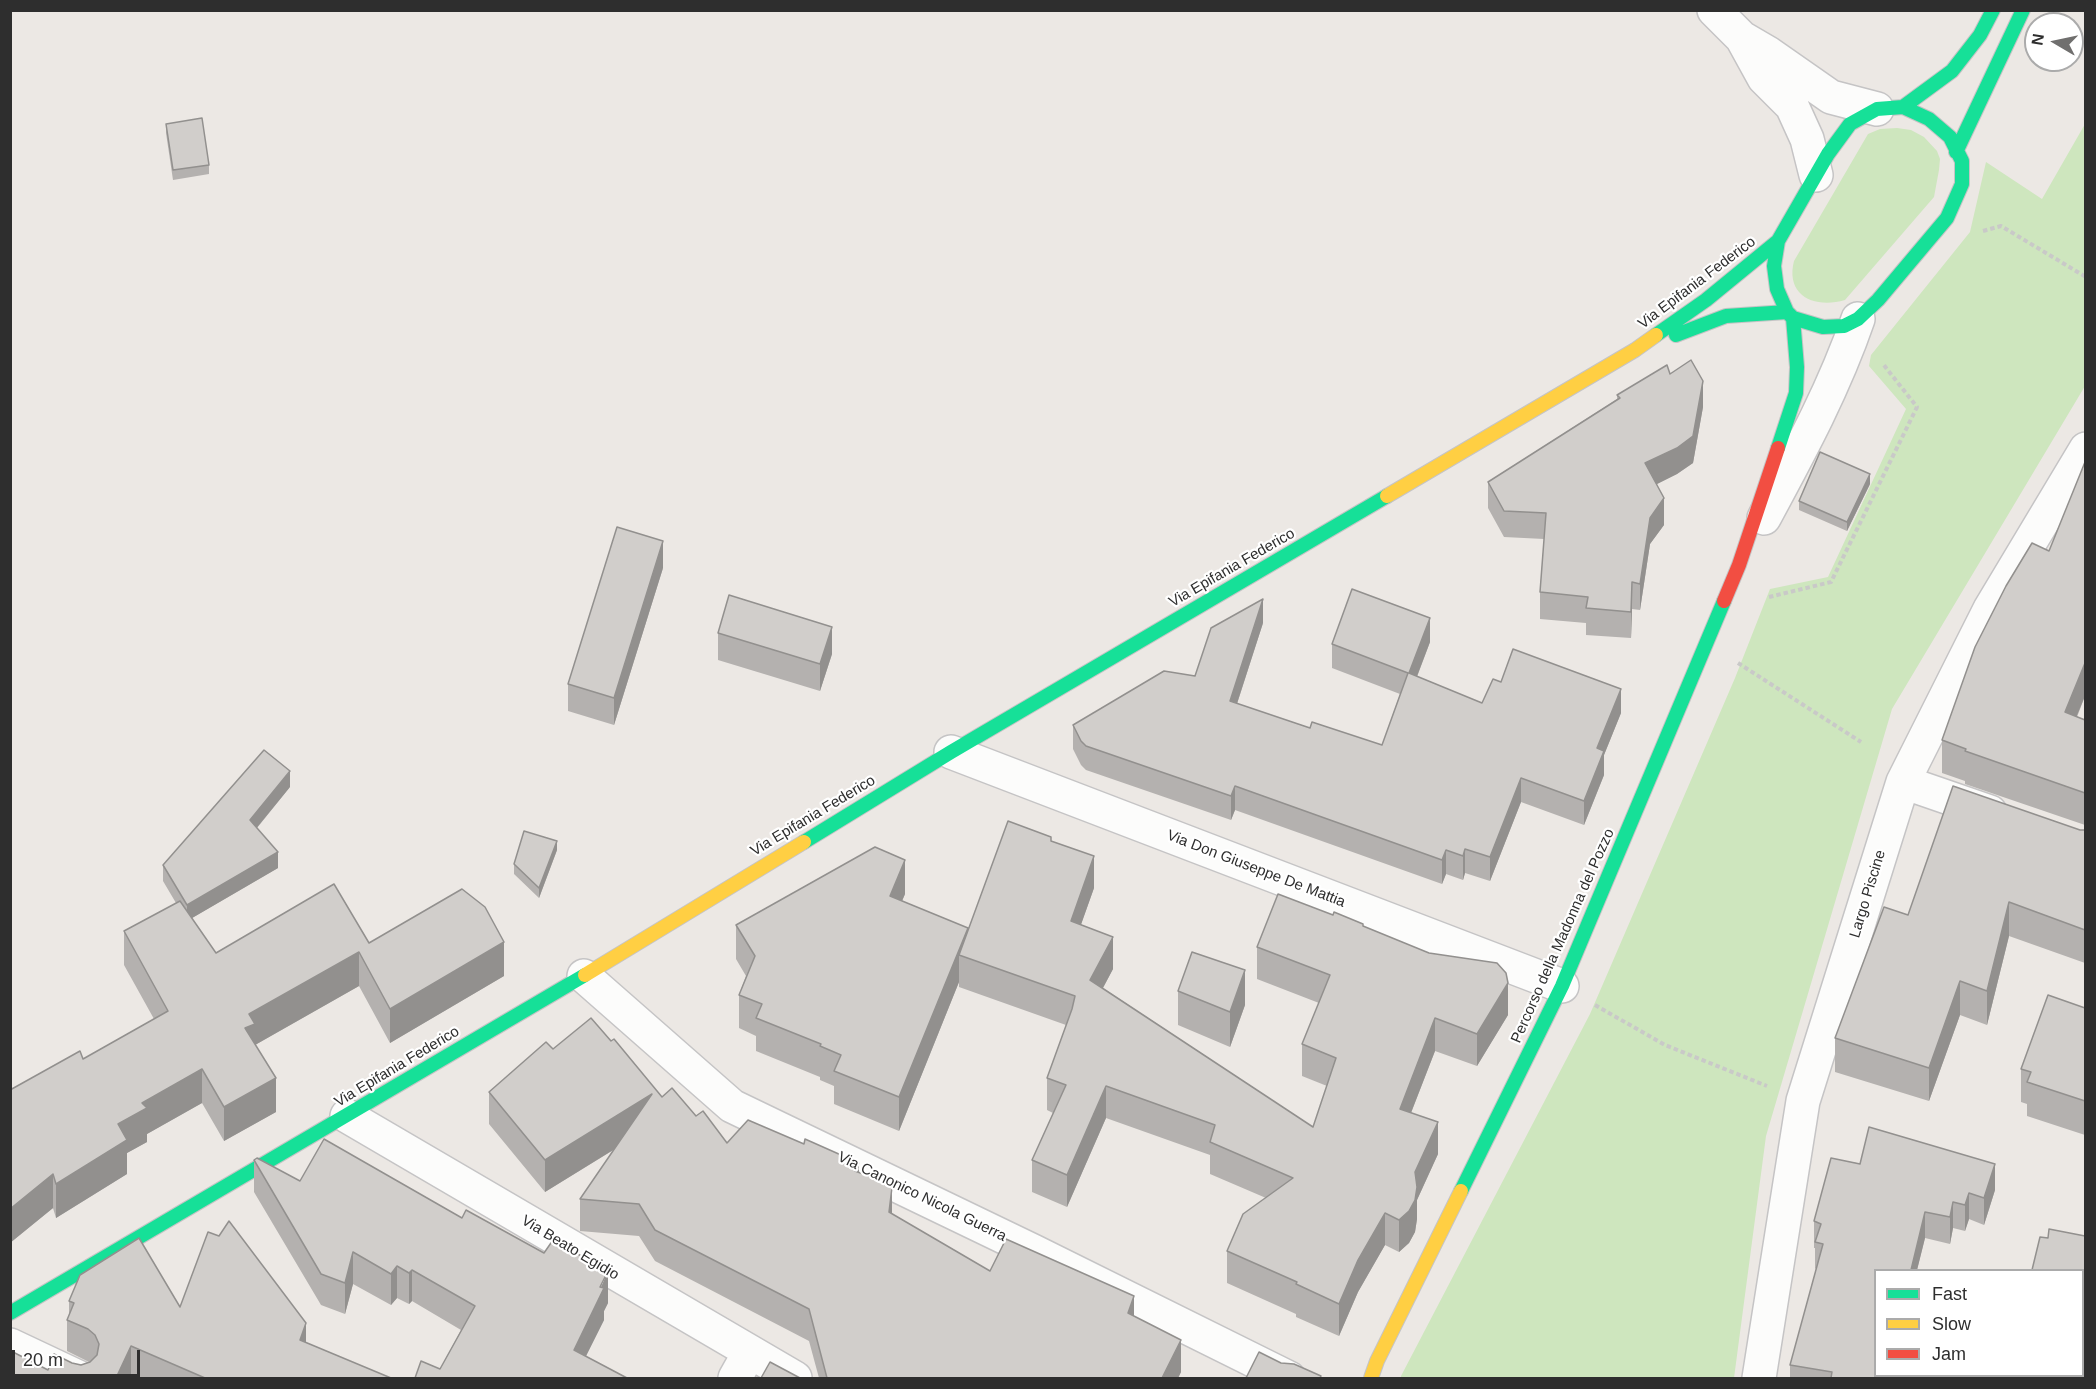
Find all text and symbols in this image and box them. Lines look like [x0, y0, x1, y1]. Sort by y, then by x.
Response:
north arrow [2024, 12, 2084, 72]
text: N [2028, 32, 2047, 46]
street label: Via Epifania Federico [1635, 233, 1759, 333]
street label: Via Epifania Federico [1166, 525, 1298, 611]
street label: Via Epifania Federico [747, 772, 879, 860]
street label: Percorso della Madonna del Pozzo [1507, 826, 1619, 1046]
street label: Via Don Giuseppe De Mattia [1164, 827, 1348, 911]
street label: Largo Piscine [1846, 848, 1890, 940]
street label: Via Epifania Federico [331, 1023, 463, 1111]
street label: Via Canonico Nicola Guerra [835, 1148, 1009, 1246]
street label: Via Beato Egidio [518, 1212, 622, 1284]
legend [1874, 1269, 2084, 1377]
text: Fast [1932, 1284, 1967, 1304]
text: Slow [1932, 1314, 1971, 1334]
scale bar [15, 1338, 142, 1376]
text: Jam [1932, 1344, 1966, 1364]
text: 20 m [23, 1350, 63, 1370]

